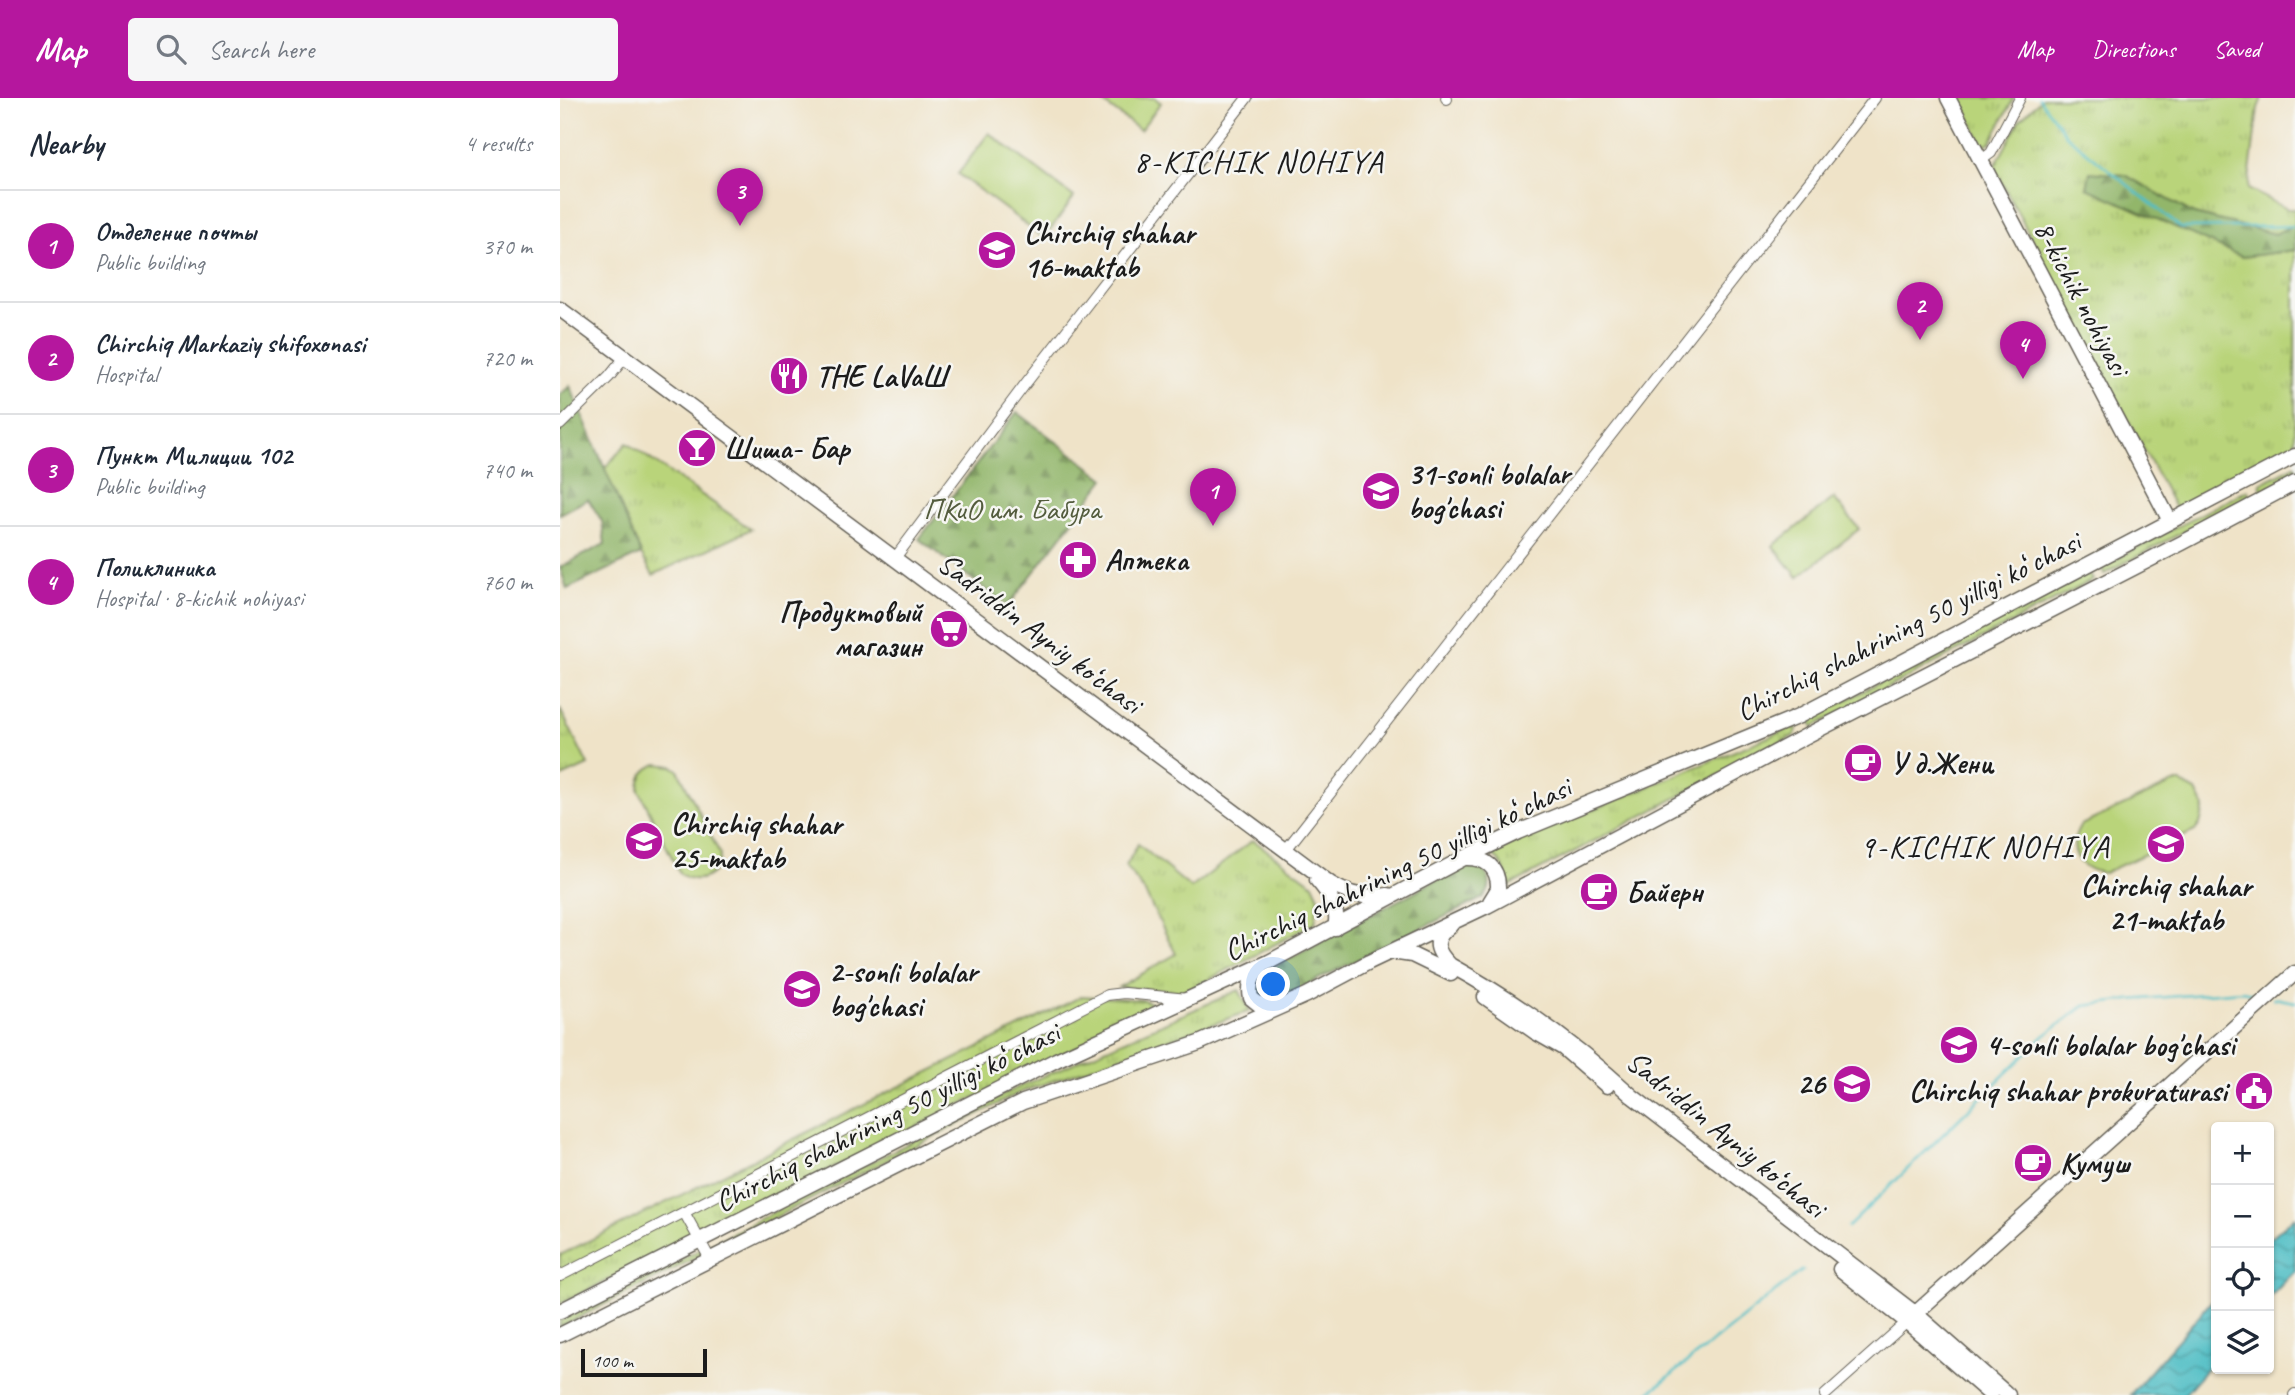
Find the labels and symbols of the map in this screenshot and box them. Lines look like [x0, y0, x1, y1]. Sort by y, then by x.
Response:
district label: 8-KICHIK NOHIYA [1134, 141, 1384, 182]
pin: 3 [717, 168, 763, 226]
place label: Chirchiq shahar 16-maktab [1024, 214, 1198, 286]
street label: 8-kichik nohiyasi [2025, 214, 2140, 385]
school or university icon: Chirchiq shahar 16-maktab [976, 229, 1018, 271]
pin: 2 [1897, 282, 1943, 340]
pin: 4 [2000, 321, 2046, 379]
restaurant icon: THE LaVaШ [768, 355, 810, 397]
place label: THE LaVaШ [816, 357, 952, 395]
bar icon: Шиша- Бар [676, 427, 718, 469]
place label: Шиша- Бар [724, 429, 852, 467]
place label: 31-sonli bolalar bog'chasi [1408, 455, 1573, 527]
pin: 1 [1190, 468, 1236, 526]
school or university icon: 31-sonli bolalar bog'chasi [1360, 470, 1402, 512]
park label: ПКиО им. Бабура [923, 490, 1103, 528]
street label: Chirchiq shahrining 50 yilligi koʻchasi [1729, 521, 2090, 730]
pharmacy icon: Аптека [1057, 539, 1099, 581]
place label: Аптека [1105, 541, 1190, 579]
street label: Sadriddin Ayniy ko‘chasi [930, 544, 1152, 724]
place label: Продуктовый магазин [779, 593, 924, 665]
supermarket icon: Продуктовый магазин [928, 608, 970, 650]
cafe icon: У д.Жени [1842, 742, 1884, 784]
place label: У д.Жени [1890, 744, 1995, 782]
street label: Chirchiq shahrining 50 yilligi koʻchasi [1217, 767, 1580, 970]
place label: Chirchiq shahar 25-maktab [671, 805, 845, 877]
school or university icon: Chirchiq shahar 25-maktab [623, 820, 665, 862]
school or university icon: Chirchiq shahar 21-maktab [2145, 823, 2187, 865]
district label: 9-KICHIK NOHIYA [1860, 826, 2110, 867]
place label: Chirchiq shahar 21-maktab [2081, 867, 2254, 939]
cafe icon: Байерн [1578, 871, 1620, 913]
place label: Байерн [1626, 873, 1704, 911]
place label: 2-sonli bolalar bog'chasi [829, 953, 980, 1025]
your location [1256, 967, 1290, 1001]
school or university icon: 2-sonli bolalar bog'chasi [781, 968, 823, 1010]
street label: Chirchiq shahrining 50 yilligi koʻchasi [708, 1012, 1069, 1221]
school or university icon: 4-sonli bolalar bog'chasi [1938, 1024, 1980, 1066]
place label: 4-sonli bolalar bog'chasi [1986, 1026, 2239, 1064]
street label: Sadriddin Ayniy ko‘chasi [1619, 1042, 1836, 1228]
school or university icon: 26 [1831, 1063, 1873, 1105]
place label: 26 [1797, 1065, 1827, 1103]
public building icon: Chirchiq shahar prokuraturasi [2233, 1070, 2275, 1112]
place label: Chirchiq shahar prokuraturasi [1909, 1072, 2231, 1110]
cafe icon: Кумуш [2012, 1142, 2054, 1184]
place label: Кумуш [2060, 1144, 2132, 1183]
scale bar [581, 1346, 707, 1378]

